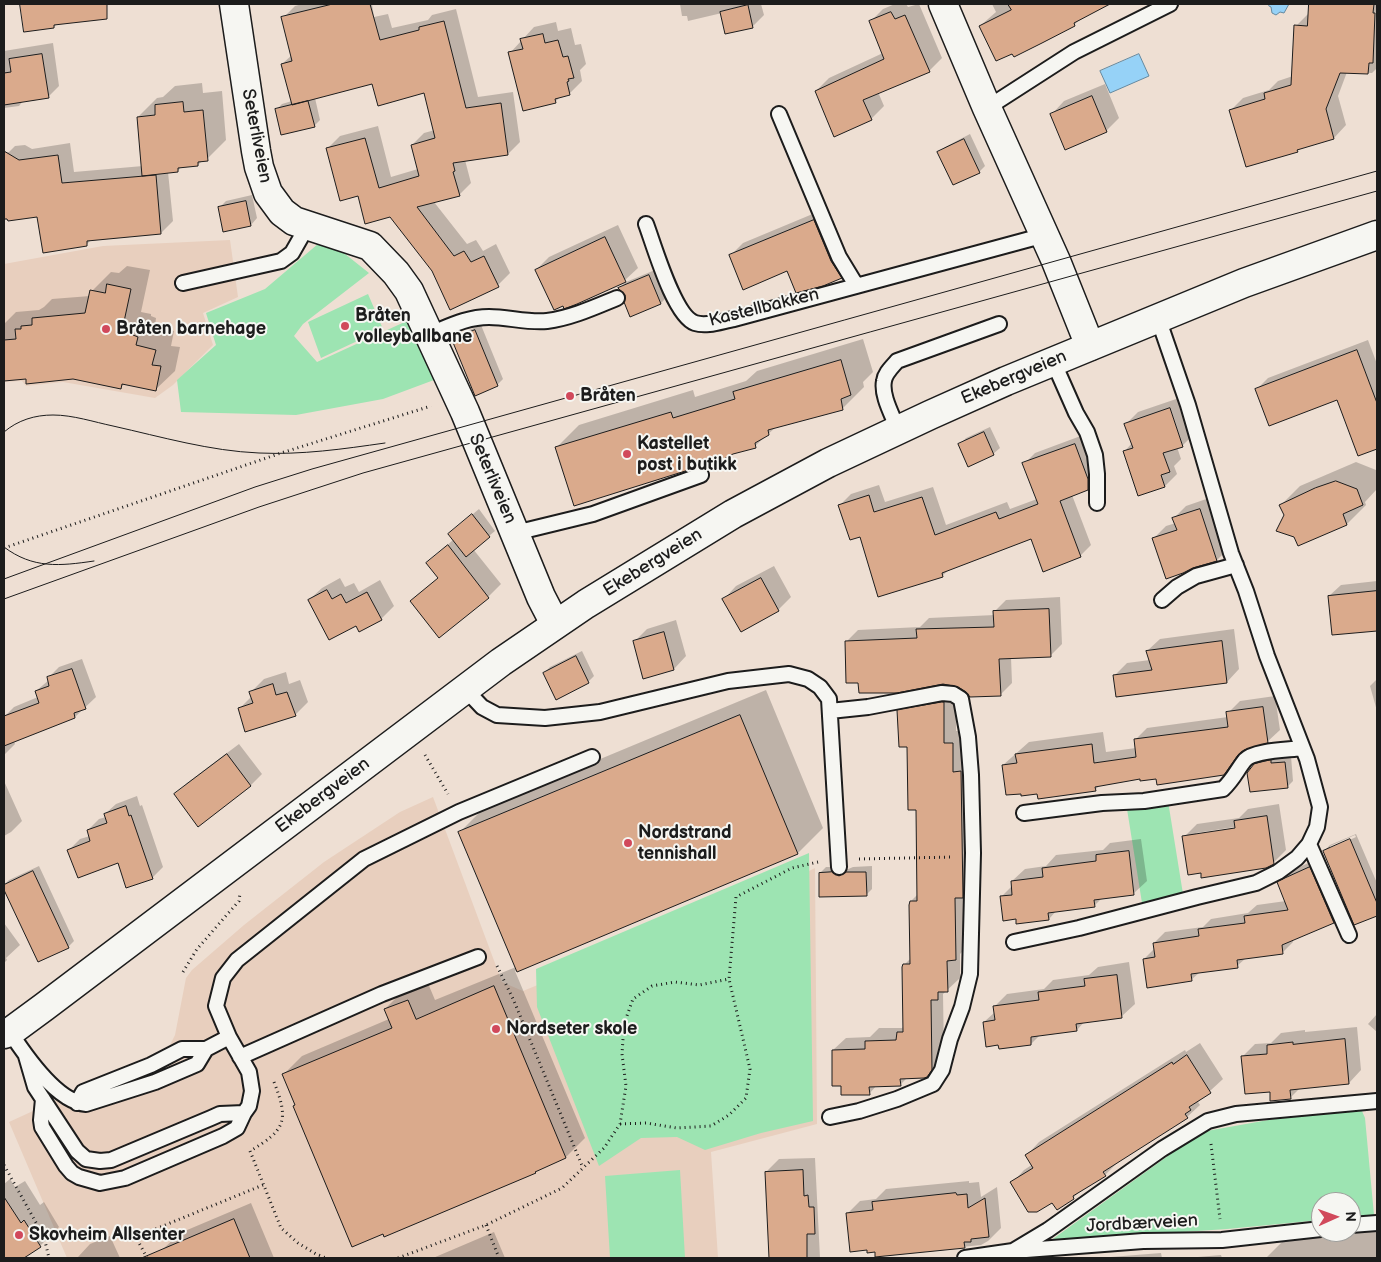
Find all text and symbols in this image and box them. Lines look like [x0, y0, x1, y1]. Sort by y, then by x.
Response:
street label: Seterliveien [236, 87, 276, 185]
street label: Kastellbakken [707, 284, 821, 332]
place label: Bråten volleyballbane [355, 305, 472, 348]
place label: Bråten barnehage [116, 318, 266, 340]
marker: Bråten volleyballbane [339, 320, 351, 332]
marker: Bråten barnehage [100, 323, 112, 335]
street label: Ekebergveien [958, 346, 1070, 410]
place label: Bråten [580, 385, 636, 407]
marker: Bråten [564, 390, 576, 402]
street label: Seterliveien [463, 431, 521, 527]
place label: Kastellet post i butikk [637, 433, 737, 476]
marker: Kastellet post i butikk [621, 448, 633, 460]
street label: Ekebergveien [600, 524, 706, 602]
street label: Ekebergveien [272, 754, 374, 838]
place label: Nordstrand tennishall [638, 822, 732, 864]
marker: Nordstrand tennishall [622, 837, 634, 849]
place label: Nordseter skole [506, 1018, 637, 1040]
marker: Nordseter skole [490, 1023, 502, 1035]
north arrow [1311, 1192, 1361, 1242]
street label: Jordbærveien [1086, 1210, 1198, 1238]
text: N [1342, 1211, 1359, 1222]
place label: Skovheim Allsenter [29, 1224, 185, 1246]
marker: Skovheim Allsenter [13, 1229, 25, 1241]

